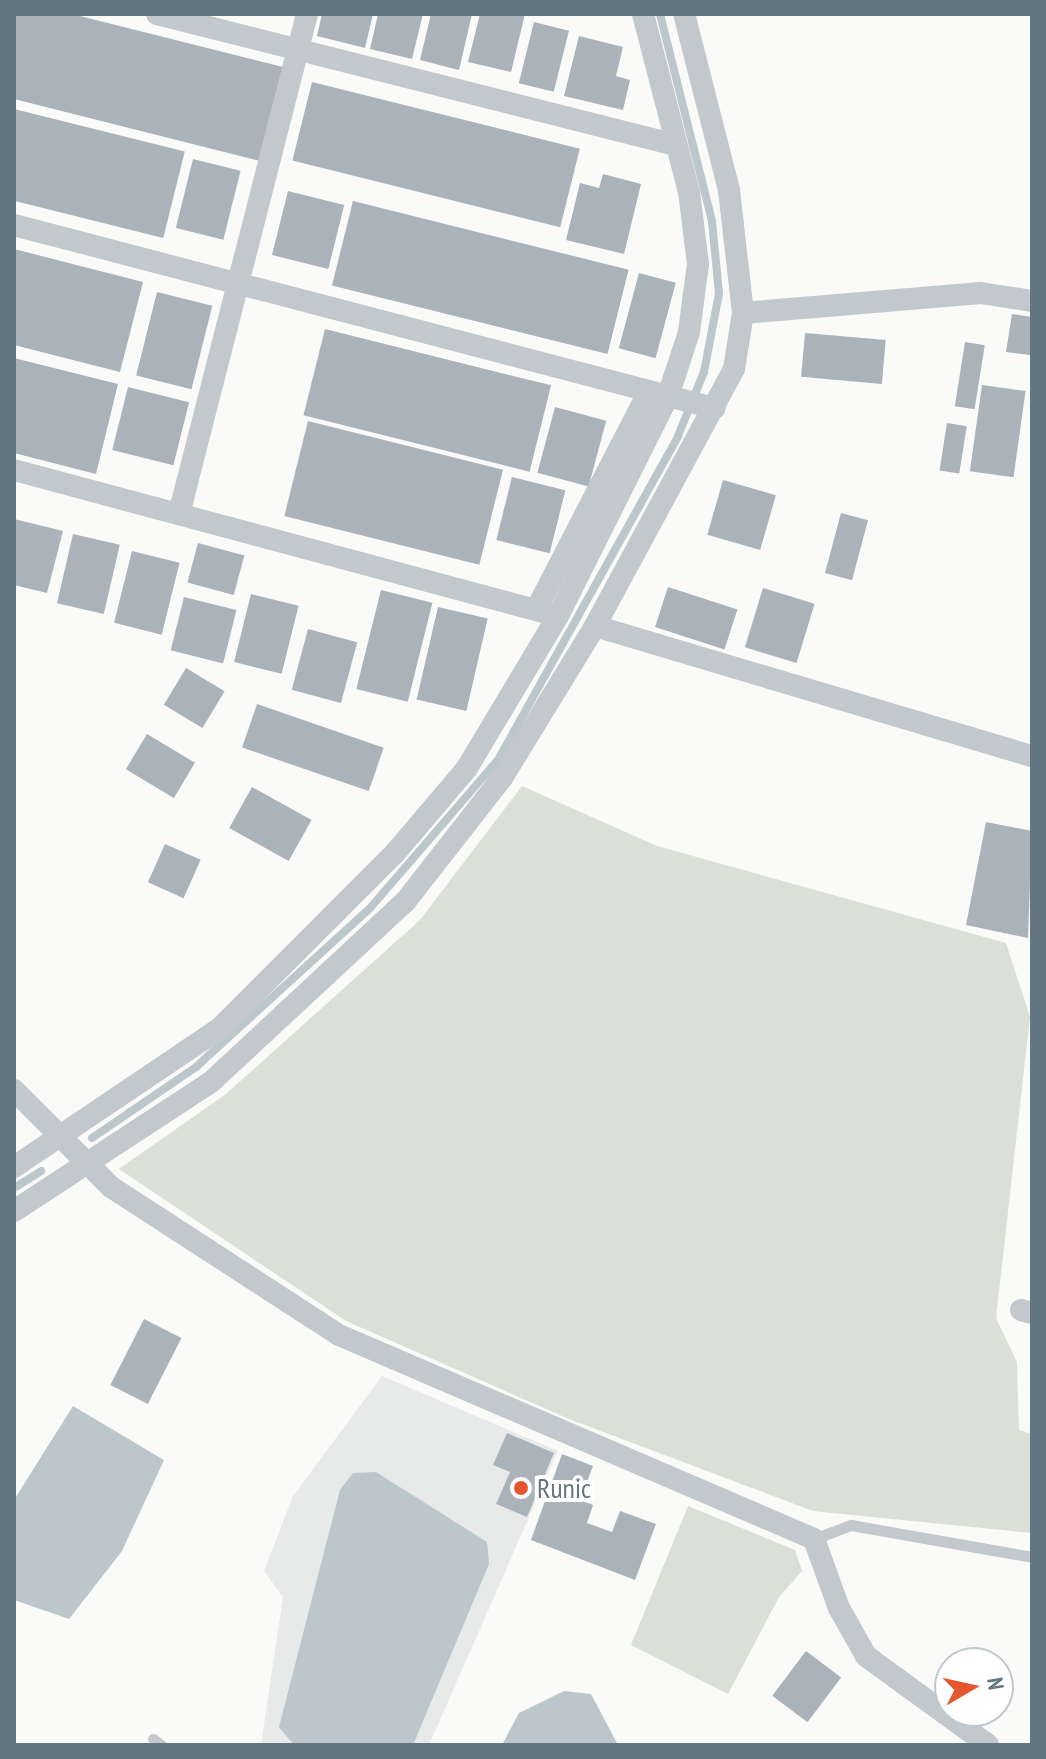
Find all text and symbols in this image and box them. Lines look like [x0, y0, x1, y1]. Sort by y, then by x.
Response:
place label: Runic [537, 1471, 591, 1505]
marker: Runic [512, 1479, 530, 1497]
north arrow [934, 1647, 1014, 1727]
text: N [981, 1675, 1010, 1692]

